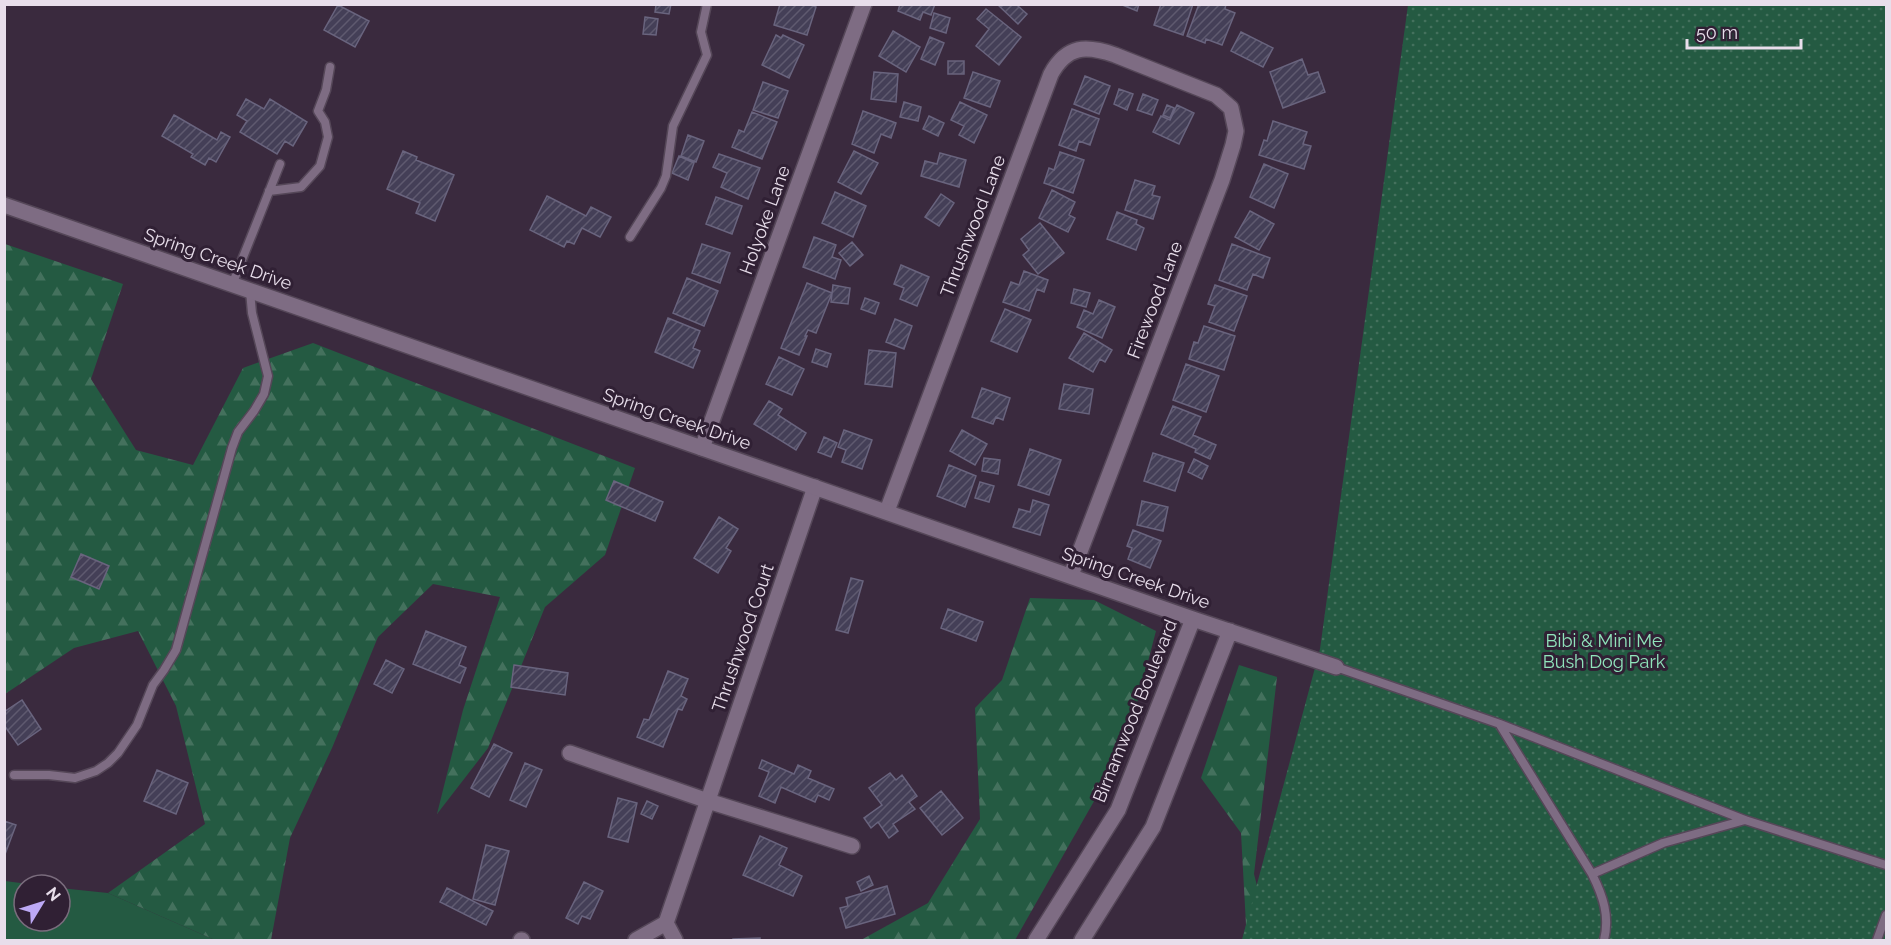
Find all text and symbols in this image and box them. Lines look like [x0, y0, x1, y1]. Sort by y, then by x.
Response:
scale bar [1687, 12, 1801, 50]
text: 50 m [1696, 22, 1738, 43]
street label: Thrushwood Lane [936, 151, 1009, 300]
street label: Holyoke Lane [735, 162, 794, 277]
street label: Spring Creek Drive [141, 223, 295, 294]
street label: Firewood Lane [1123, 238, 1187, 361]
street label: Spring Creek Drive [600, 383, 754, 454]
street label: Spring Creek Drive [1059, 542, 1213, 613]
street label: Thrushwood Court [707, 561, 778, 715]
street label: Birnamwood Boulevard [1088, 616, 1181, 805]
park label: Bibi & Mini Me Bush Dog Park [1543, 630, 1666, 672]
north arrow [12, 873, 72, 933]
text: N [42, 883, 65, 905]

